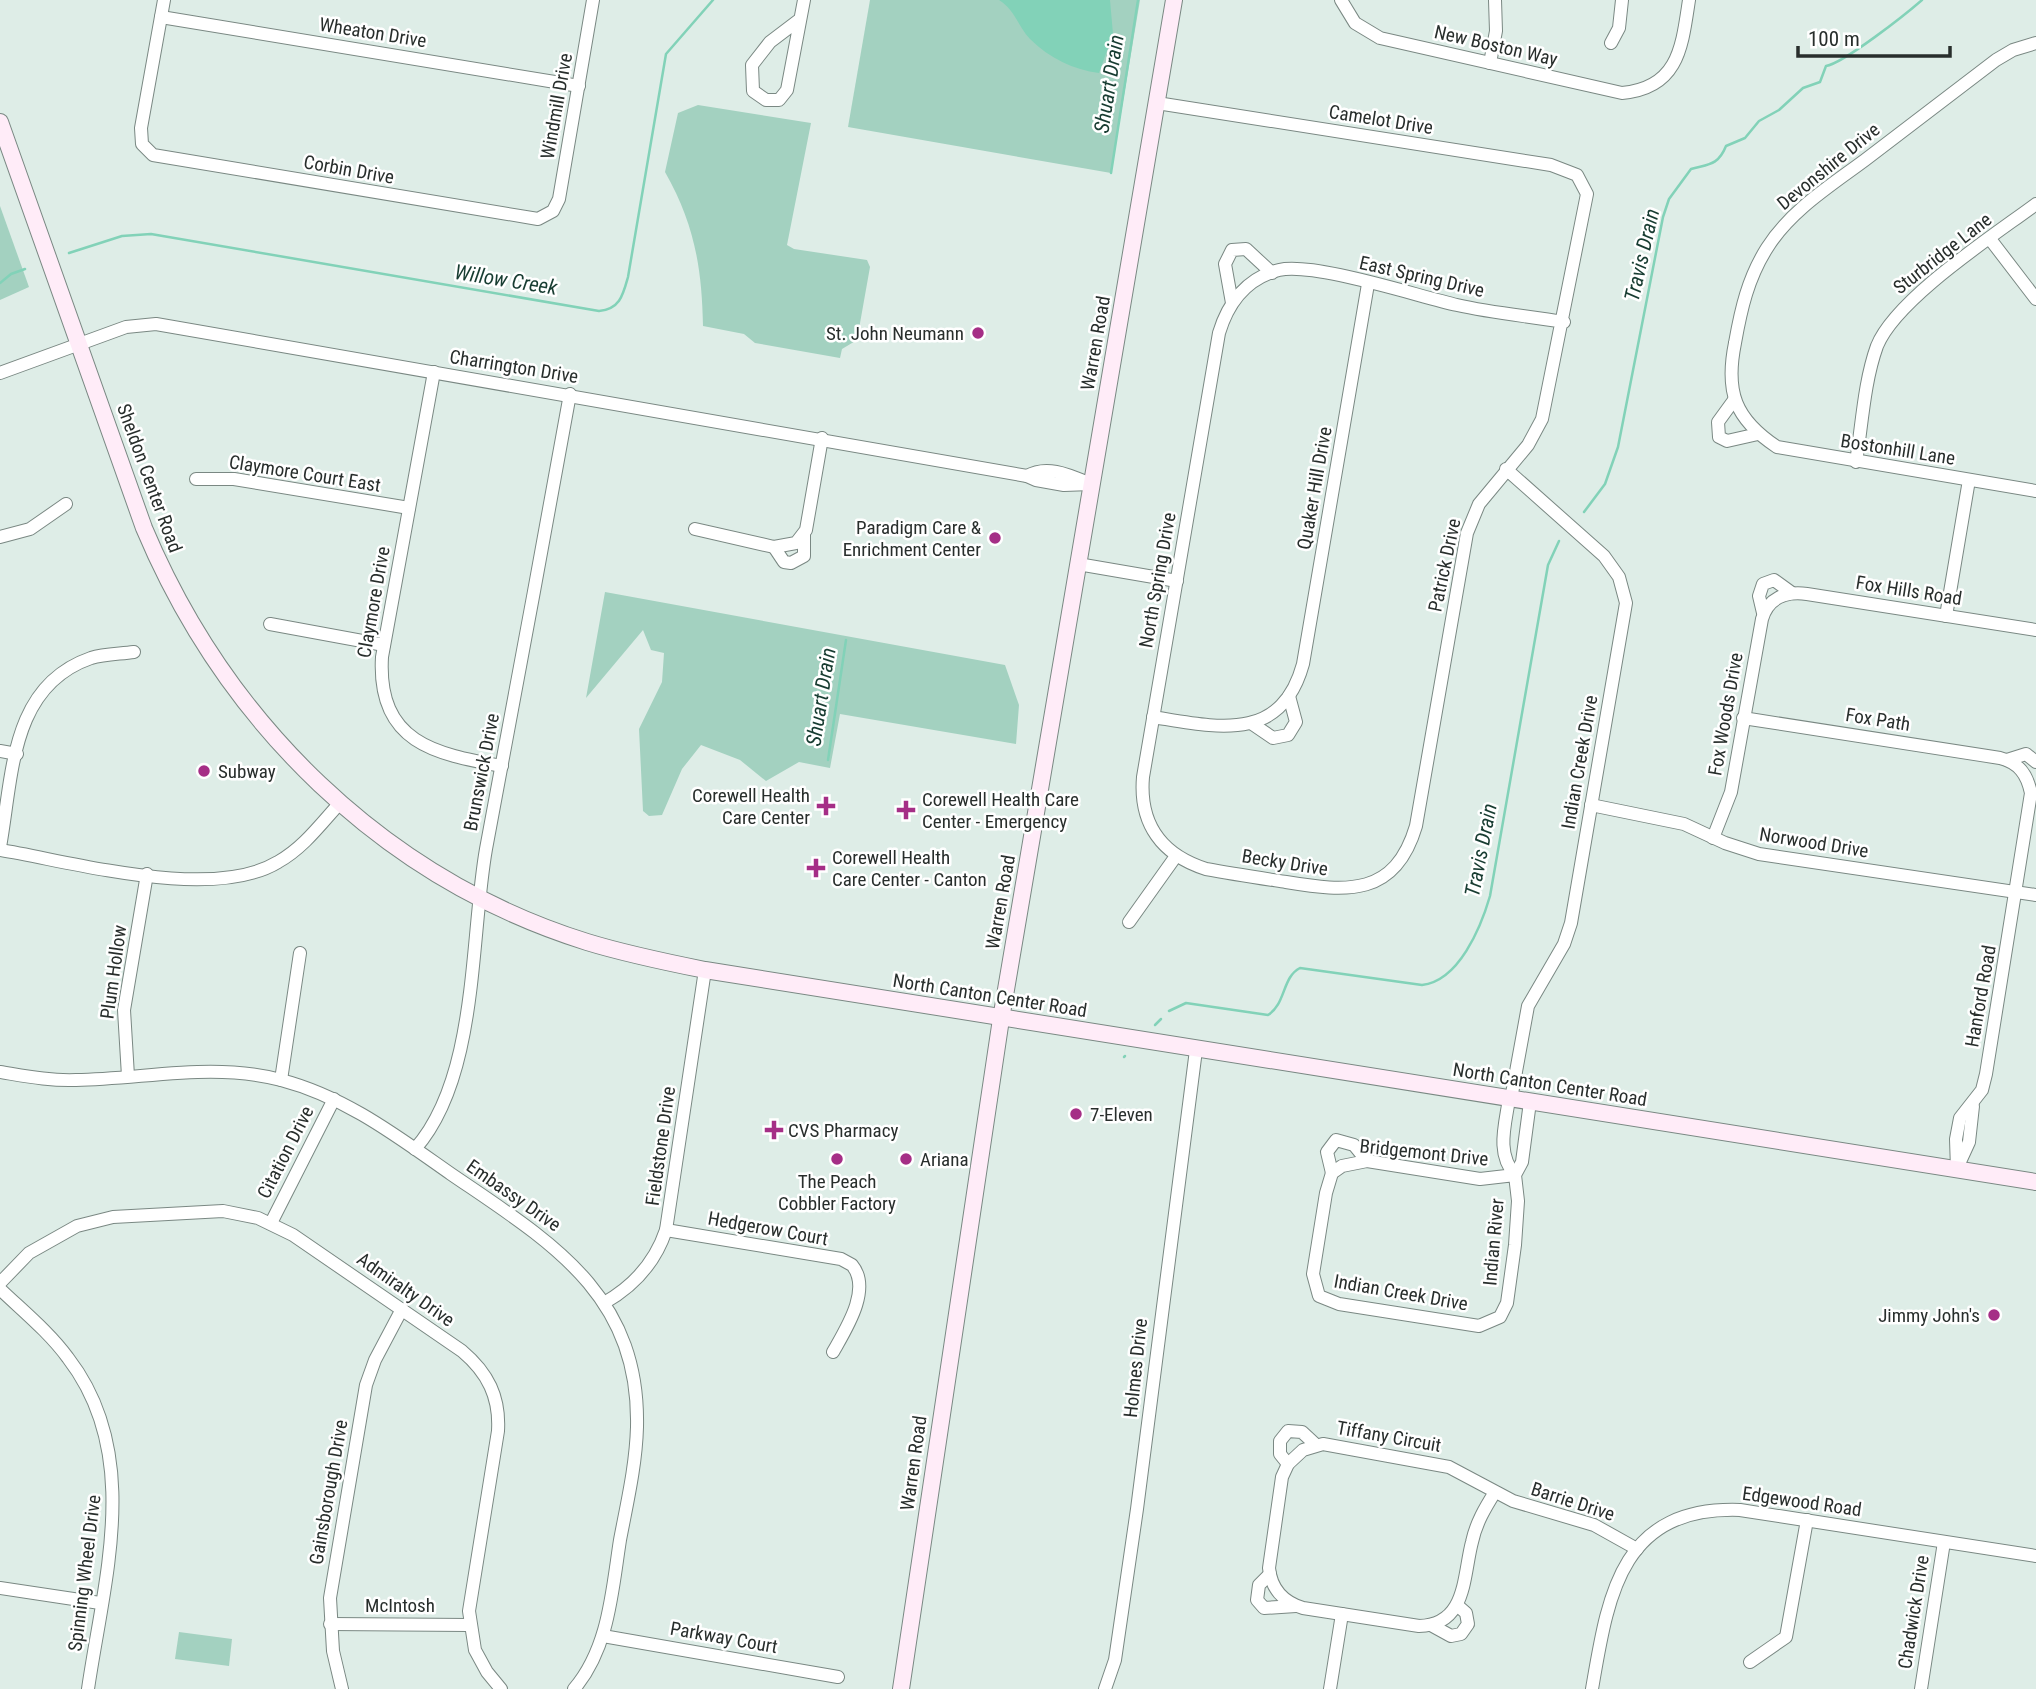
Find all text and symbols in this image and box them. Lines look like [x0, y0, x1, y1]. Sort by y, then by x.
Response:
street label: Wheaton Drive [318, 13, 428, 52]
scale bar [1798, 14, 1950, 58]
street label: New Boston Way [1432, 20, 1560, 71]
text: 100 m [1808, 27, 1860, 51]
water label: Shuart Drain [1089, 33, 1129, 135]
street label: Windmill Drive [536, 51, 577, 161]
street label: Camelot Drive [1327, 100, 1435, 139]
street label: Devonshire Drive [1772, 118, 1884, 215]
street label: Corbin Drive [302, 150, 396, 189]
water label: Travis Drain [1620, 206, 1664, 304]
street label: Sturbridge Lane [1889, 208, 1996, 299]
street label: East Spring Drive [1357, 251, 1487, 302]
water label: Willow Creek [453, 260, 560, 300]
street label: Warren Road [1076, 294, 1115, 392]
place label: St. John Neumann [826, 322, 964, 345]
marker: St. John Neumann [970, 325, 986, 341]
street label: Charrington Drive [448, 345, 580, 388]
street label: Sheldon Center Road [112, 401, 187, 556]
street label: Quaker Hill Drive [1292, 425, 1337, 551]
street label: Bostonhill Lane [1839, 429, 1957, 470]
street label: Claymore Court East [227, 450, 382, 497]
street label: North Spring Drive [1134, 511, 1181, 650]
place label: Paradigm Care & Enrichment Center [843, 516, 982, 561]
street label: Patrick Drive [1423, 516, 1466, 614]
marker: Paradigm Care & Enrichment Center [987, 530, 1003, 546]
street label: Claymore Drive [352, 545, 395, 660]
street label: Fox Hills Road [1854, 571, 1964, 610]
water label: Shuart Drain [801, 646, 841, 748]
street label: Fox Woods Drive [1703, 651, 1748, 777]
street label: Indian Creek Drive [1556, 693, 1603, 831]
street label: Fox Path [1844, 703, 1912, 736]
street label: Brunswick Drive [459, 711, 504, 833]
place label: Subway [218, 760, 276, 783]
marker: Subway [196, 763, 212, 779]
place label: Corewell Health Care Center [692, 784, 810, 829]
place label: Corewell Health Care Center - Emergency [922, 788, 1079, 833]
marker: Corewell Health Care Center [816, 796, 836, 816]
marker: Corewell Health Care Center - Emergency [896, 800, 916, 820]
water label: Travis Drain [1460, 801, 1502, 899]
street label: Norwood Drive [1758, 823, 1870, 862]
street label: Becky Drive [1240, 844, 1330, 881]
place label: Corewell Health Care Center - Canton [832, 846, 987, 891]
street label: Warren Road [981, 853, 1020, 951]
marker: Corewell Health Care Center - Canton [806, 858, 826, 878]
street label: Plum Hollow [96, 924, 131, 1021]
street label: Hanford Road [1960, 943, 2001, 1049]
street label: North Canton Center Road [891, 969, 1089, 1022]
street label: North Canton Center Road [1451, 1058, 1649, 1111]
street label: Fieldstone Drive [641, 1085, 680, 1207]
street label: Citation Drive [252, 1102, 319, 1202]
place label: 7-Eleven [1090, 1103, 1153, 1126]
marker: 7-Eleven [1068, 1106, 1084, 1122]
place label: CVS Pharmacy [788, 1119, 898, 1142]
marker: CVS Pharmacy [766, 1122, 782, 1138]
street label: Bridgemont Drive [1359, 1134, 1489, 1171]
place label: Ariana [920, 1148, 969, 1171]
marker: The Peach Cobbler Factory [829, 1151, 845, 1167]
marker: Ariana [898, 1151, 914, 1167]
street label: Embassy Drive [462, 1155, 565, 1236]
place label: The Peach Cobbler Factory [778, 1170, 896, 1215]
street label: Indian River [1478, 1197, 1509, 1287]
street label: Hedgerow Court [706, 1207, 830, 1250]
street label: Admiralty Drive [353, 1247, 459, 1331]
street label: Indian Creek Drive [1332, 1269, 1470, 1316]
place label: Jimmy John's [1878, 1304, 1980, 1327]
marker: Jimmy John's [1986, 1307, 2002, 1323]
street label: Holmes Drive [1119, 1317, 1152, 1419]
street label: Warren Road [895, 1414, 932, 1512]
street label: Tiffany Circuit [1335, 1416, 1443, 1457]
street label: Gainsborough Drive [304, 1418, 353, 1566]
street label: Barrie Drive [1528, 1477, 1618, 1526]
street label: Edgewood Road [1741, 1482, 1863, 1521]
street label: Spinning Wheel Drive [63, 1493, 106, 1653]
street label: Chadwick Drive [1893, 1554, 1934, 1671]
street label: McIntosh [365, 1594, 435, 1617]
street label: Parkway Court [668, 1617, 780, 1658]

